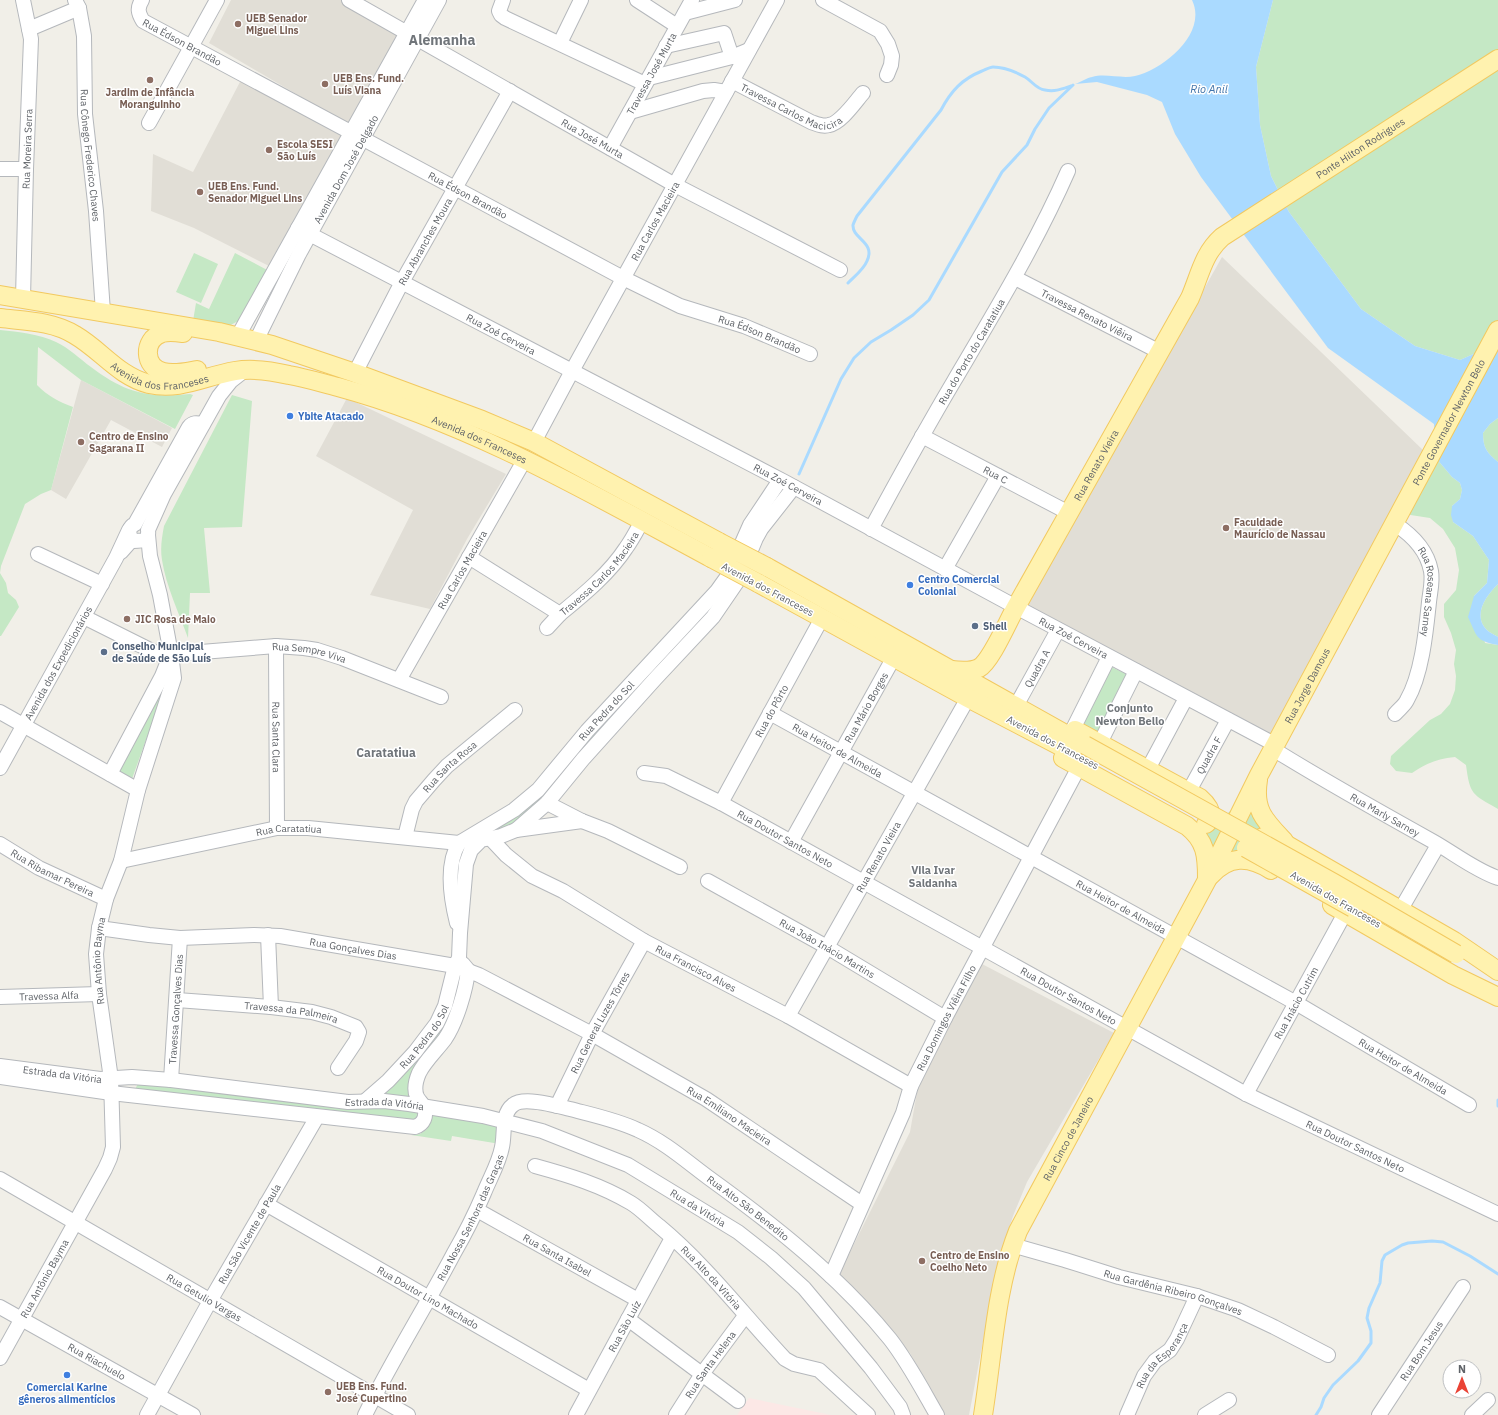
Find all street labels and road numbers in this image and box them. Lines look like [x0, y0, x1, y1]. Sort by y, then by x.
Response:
street label: Rua Édson Brandão [140, 16, 224, 69]
street label: Travessa José Murta [624, 30, 680, 117]
street label: Travessa Carlos Macicira [738, 81, 846, 133]
street label: Rua Cônego Frederico Chaves [78, 89, 103, 222]
street label: Rua Moreira Serra [20, 108, 35, 189]
street label: Avenida Dom José Delgado [311, 112, 382, 226]
street label: Ponte Hilton Rodrigues [1314, 115, 1407, 182]
street label: Rua José Murta [559, 116, 626, 162]
street label: Rua Édson Brandão [426, 169, 510, 222]
street label: Rua Carlos Macieira [628, 179, 683, 263]
street label: Rua Abranches Moura [395, 195, 456, 288]
street label: Travessa Renato Viêira [1039, 286, 1136, 344]
street label: Rua do Porto do Caratatiua [936, 296, 1008, 407]
street label: Rua Zoé Cerveira [464, 311, 538, 358]
street label: Rua Édson Brandão [717, 312, 803, 357]
street label: Ponte Governador Newton Belo [1410, 357, 1488, 488]
street label: Avenida dos Franceses [108, 359, 210, 393]
street label: Avenida dos Franceses [430, 413, 529, 467]
street label: Rua Renato Vieira [1071, 427, 1122, 503]
street label: Rua Zoé Cerveira [751, 461, 825, 508]
street label: Rua C [981, 463, 1010, 487]
street label: Rua Carlos Macieira [435, 528, 490, 612]
street label: Travessa Carlos Macieira [557, 529, 642, 619]
street label: Rua Roseana Sarney [1415, 544, 1438, 637]
street label: Avenida dos Franceses [719, 560, 816, 619]
street label: Avenida dos Expedicionários [22, 604, 95, 723]
street label: Rua Zoé Cerveira [1036, 614, 1111, 662]
street label: Rua Sempre Viva [271, 640, 349, 666]
street label: Rua Jorge Damous [1282, 646, 1333, 726]
street label: Quadra A [1021, 647, 1053, 690]
street label: Rua Mário Borges [842, 670, 891, 745]
street label: Rua Pedra do Sol [576, 678, 637, 743]
street label: Rua do Pôrto [752, 682, 792, 740]
street label: Rua Santa Clara [269, 701, 283, 773]
street label: Avenida dos Franceses [1004, 713, 1101, 772]
street label: Rua Heitor de Almeida [790, 721, 885, 781]
street label: Quadra F [1194, 734, 1225, 776]
street label: Rua Santa Rosa [420, 738, 480, 796]
street label: Rua Marly Sarney [1348, 790, 1422, 840]
street label: Rua Doutor Santos Neto [735, 807, 836, 871]
street label: Rua Renato Vieira [853, 819, 904, 895]
street label: Rua Caratatiua [255, 822, 323, 839]
street label: Rua Ribamar Pereira [8, 846, 97, 900]
street label: Avenida dos Franceses [1288, 868, 1384, 931]
street label: Rua Heitor de Almeida [1074, 877, 1169, 937]
street label: Rua Antônio Bayma [90, 915, 109, 1005]
street label: Rua João Inácio Martins [777, 916, 877, 981]
street label: Rua Gonçalves Dias [309, 935, 398, 963]
street label: Rua Francisco Alves [653, 942, 739, 995]
street label: Travessa Gonçalves Dias [166, 954, 186, 1065]
street label: Rua Domingos Viêira Filho [914, 963, 979, 1073]
street label: Rua Doutor Santos Neto [1018, 964, 1119, 1028]
street label: Rua Inácio Cutrim [1271, 964, 1321, 1042]
street label: Rua General Luzes Tôrres [568, 969, 633, 1076]
street label: Travessa Alfa [19, 989, 80, 1003]
street label: Travessa da Palmeira [244, 999, 341, 1026]
street label: Rua Pedra do Sol [397, 1002, 452, 1072]
street label: Rua Heitor de Almeida [1356, 1035, 1450, 1098]
street label: Estrada da Vitória [22, 1063, 103, 1086]
street label: Rua Emíliano Macieira [684, 1083, 775, 1149]
street label: Rua Cinco de Janeiro [1040, 1094, 1097, 1183]
street label: Estrada da Vitória [344, 1095, 426, 1113]
street label: Rua Doutor Santos Neto [1304, 1118, 1407, 1176]
street label: Rua Nossa Senhora das Graças [434, 1153, 507, 1283]
street label: Rua Alto São Benedito [704, 1173, 792, 1244]
street label: Rua São Vicente de Paula [215, 1181, 284, 1287]
street label: Rua da Vitória [668, 1186, 729, 1230]
street label: Rua Santa Isabel [521, 1231, 594, 1280]
street label: Rua Antônio Bayma [18, 1236, 72, 1320]
street label: Rua Alto da Vitória [678, 1243, 745, 1313]
street label: Rua Doutor Lino Machado [375, 1263, 481, 1332]
street label: Rua Gardênia Ribeiro Gonçalves [1102, 1267, 1245, 1318]
street label: Rua Getulio Vargas [164, 1271, 244, 1325]
street label: Rua São Luíz [605, 1298, 644, 1354]
street label: Rua Bom Jesus [1397, 1318, 1446, 1383]
street label: Rua da Esperança [1133, 1320, 1191, 1390]
street label: Rua Santa Helena [682, 1328, 739, 1401]
street label: Rua Riachuelo [65, 1340, 128, 1383]

